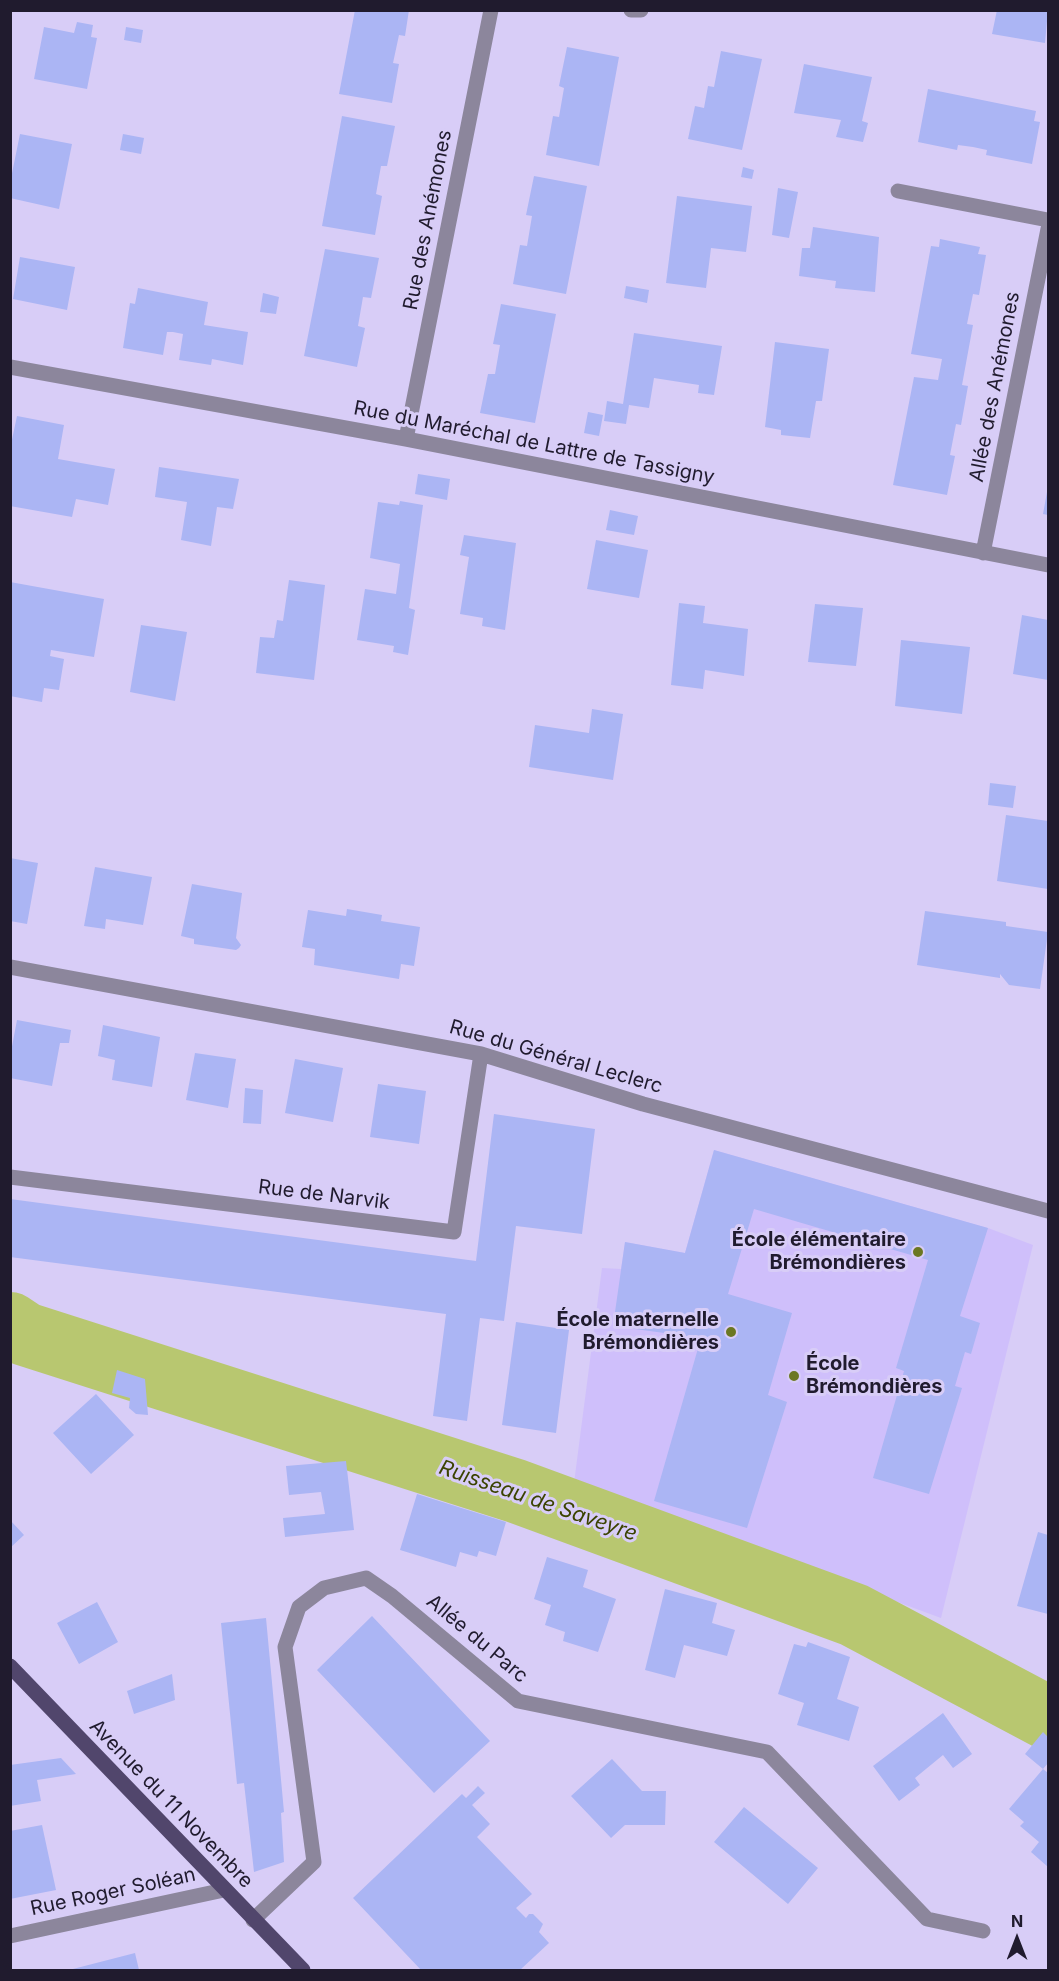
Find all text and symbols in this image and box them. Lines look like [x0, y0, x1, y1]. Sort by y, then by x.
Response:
street label: Rue des Anémones [399, 128, 457, 312]
street label: Allée des Anémones [965, 290, 1025, 484]
street label: Rue du Maréchal de Lattre de Tassigny [352, 396, 716, 490]
street label: Rue du Général Leclerc [447, 1015, 665, 1099]
street label: Rue de Narvik [257, 1175, 391, 1215]
place label: École élémentaire Brémondières [732, 1228, 906, 1275]
marker: École élémentaire Brémondières [911, 1245, 925, 1259]
place label: École maternelle Brémondières [556, 1308, 719, 1355]
marker: École maternelle Brémondières [724, 1325, 738, 1339]
place label: École Brémondières [806, 1352, 942, 1399]
marker: École Brémondières [787, 1369, 801, 1383]
water label: Ruisseau de Saveyre [436, 1455, 640, 1547]
street label: Allée du Parc [422, 1590, 532, 1688]
street label: Avenue du 11 Novembre [84, 1715, 258, 1893]
street label: Rue Roger Soléan [28, 1863, 198, 1921]
north arrow [987, 1909, 1047, 1969]
text: N [1011, 1911, 1023, 1931]

